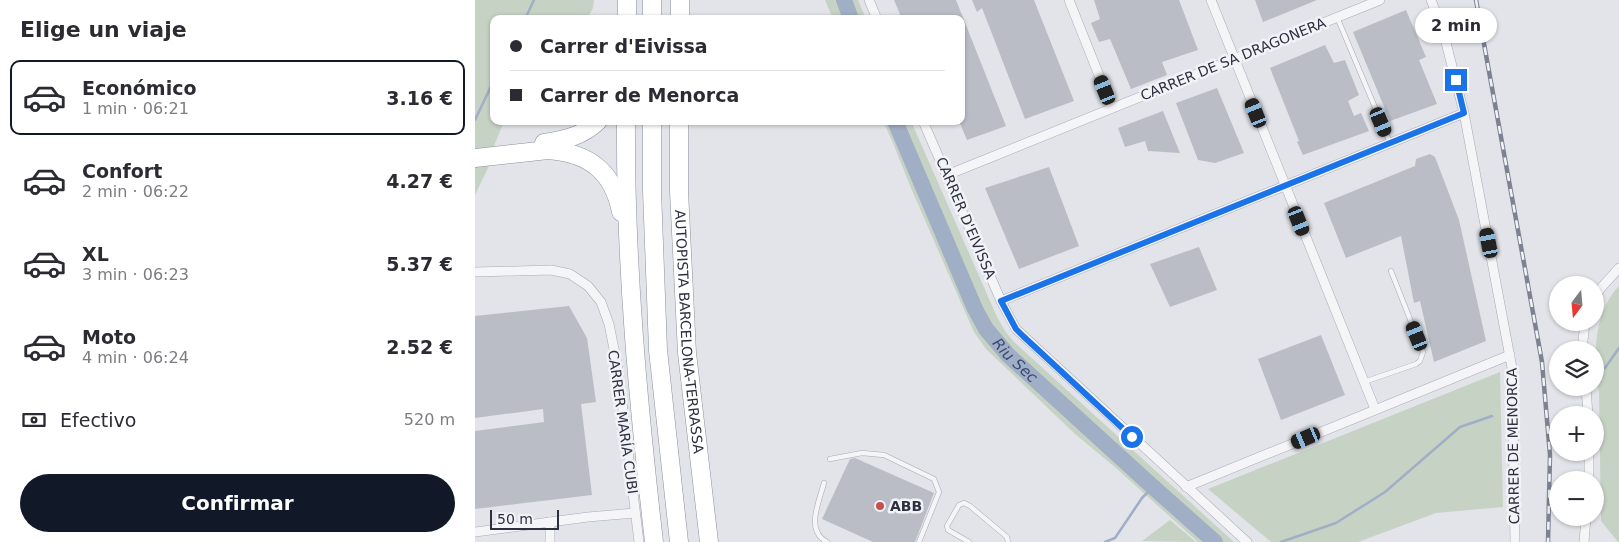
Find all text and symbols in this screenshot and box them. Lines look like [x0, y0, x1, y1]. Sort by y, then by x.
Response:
callout: 2 min [1415, 8, 1497, 42]
street label: CARRER DE SA DRAGONERA [1138, 14, 1328, 104]
text: 2 min [1431, 16, 1481, 35]
text: Elige un viaje [20, 17, 187, 42]
text: Carrer d'Eivissa [540, 35, 708, 57]
route end [1445, 69, 1467, 91]
car [1092, 73, 1117, 107]
icon: car [22, 75, 67, 120]
text: Económico [82, 77, 197, 99]
text: Carrer de Menorca [540, 84, 739, 106]
text: 3.16 € [386, 87, 453, 109]
car [1243, 96, 1268, 130]
text: 1 min · 06:21 [82, 99, 189, 118]
car [1368, 105, 1393, 139]
street label: CARRER D'EIVISSA [933, 155, 999, 282]
icon: car [22, 158, 67, 203]
text: Confort [82, 160, 162, 182]
text: 4.27 € [386, 170, 453, 192]
text: 2 min · 06:22 [82, 182, 189, 201]
car [1286, 204, 1311, 238]
street label: AUTOPISTA BARCELONA-TERRASSA [672, 209, 707, 455]
car [1478, 227, 1499, 259]
icon: car [22, 241, 67, 286]
text: XL [82, 243, 109, 265]
text: 5.37 € [386, 253, 453, 275]
text: 3 min · 06:23 [82, 265, 189, 284]
north arrow [1549, 276, 1604, 331]
map controls [1549, 276, 1604, 526]
car [1404, 319, 1429, 353]
icon: car [22, 324, 67, 369]
text: Moto [82, 326, 136, 348]
water label: Riu Sec [989, 335, 1042, 387]
text: 2.52 € [386, 336, 453, 358]
button: layers [1549, 341, 1604, 396]
text: 4 min · 06:24 [82, 348, 189, 367]
street label: CARRER MARÍA CUBI [605, 349, 641, 495]
street label: CARRER DE MENORCA [1504, 367, 1522, 524]
icon: cash [20, 406, 48, 434]
button: + [1549, 406, 1604, 461]
text: Efectivo [60, 409, 136, 431]
text: 520 m [404, 410, 455, 429]
car [1289, 425, 1322, 451]
route start [1121, 426, 1143, 448]
button: − [1549, 471, 1604, 526]
button: Confirmar [20, 474, 455, 532]
place label: ABB [890, 498, 922, 514]
marker: ABB [874, 500, 886, 512]
scale bar [490, 507, 559, 530]
text: 50 m [497, 511, 533, 527]

